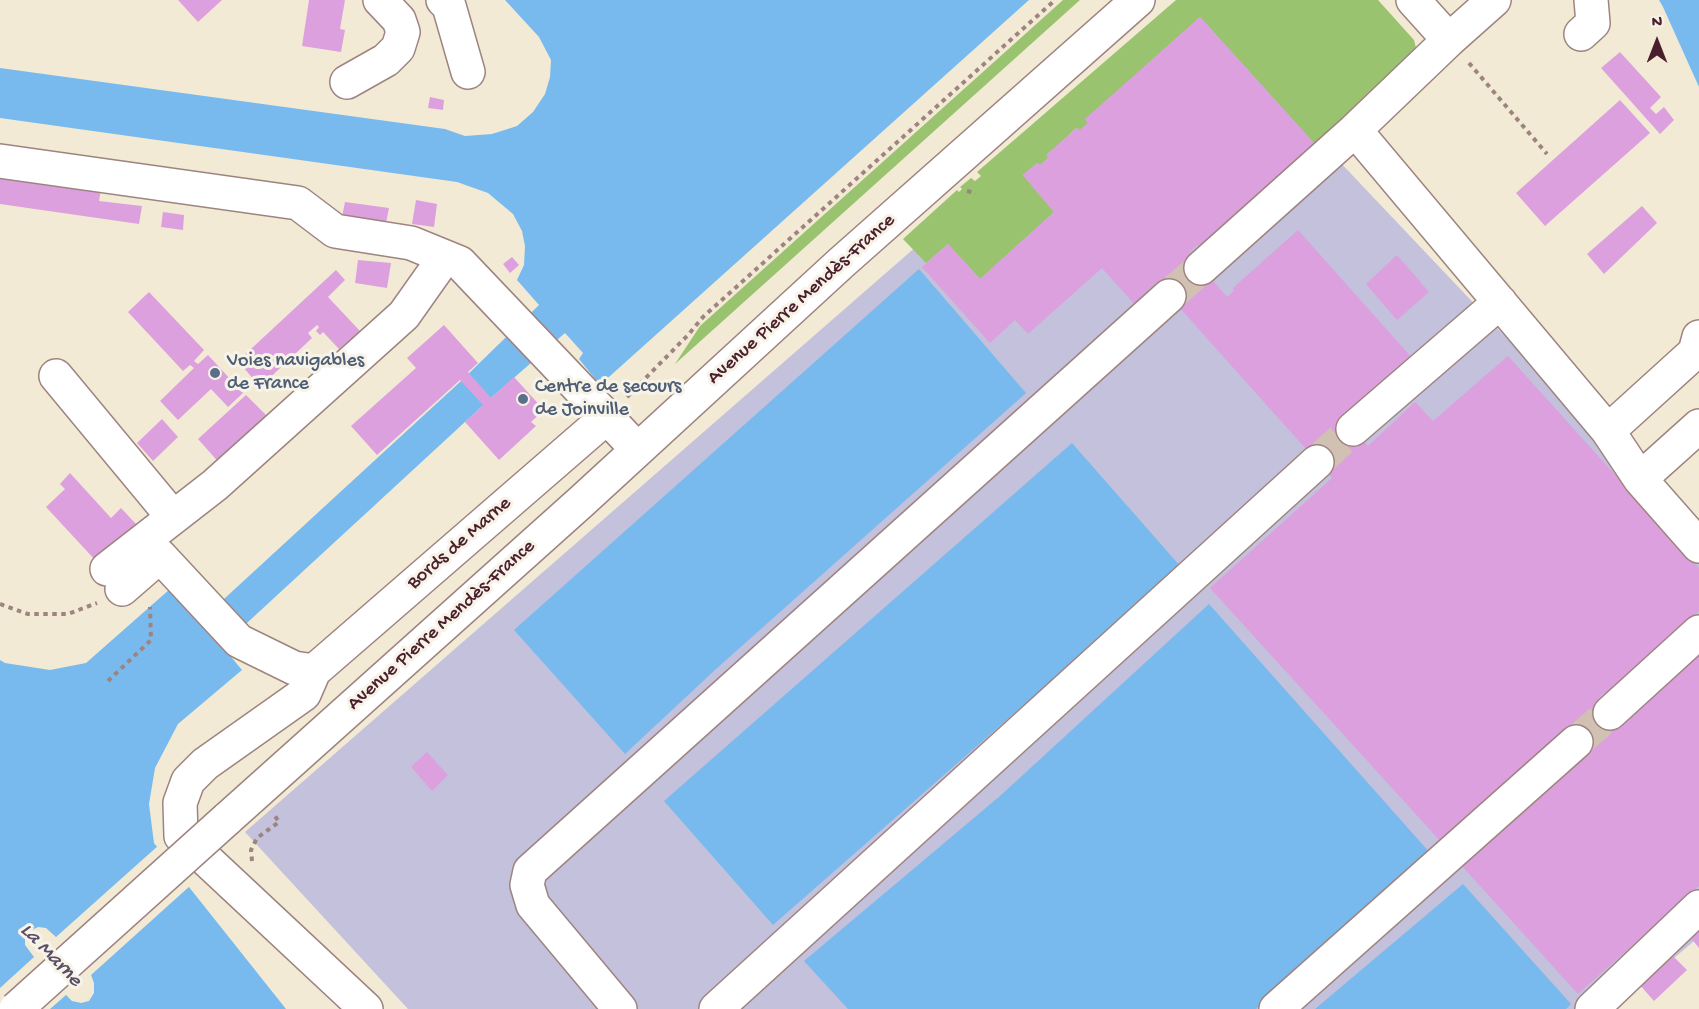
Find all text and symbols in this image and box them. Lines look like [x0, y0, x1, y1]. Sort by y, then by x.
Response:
north arrow [1627, 12, 1687, 72]
text: N [1652, 14, 1662, 33]
street label: Avenue Pierre Mendès-France [703, 209, 901, 391]
place label: Voies navigables de France [227, 350, 364, 397]
marker: Voies navigables de France [208, 366, 222, 380]
place label: Centre de secours de Joinville [535, 376, 681, 423]
marker: Centre de secours de Joinville [516, 392, 530, 406]
street label: Bords de Marne [403, 492, 517, 596]
street label: Avenue Pierre Mendès-France [343, 535, 541, 717]
water label: La Marne [14, 919, 86, 993]

